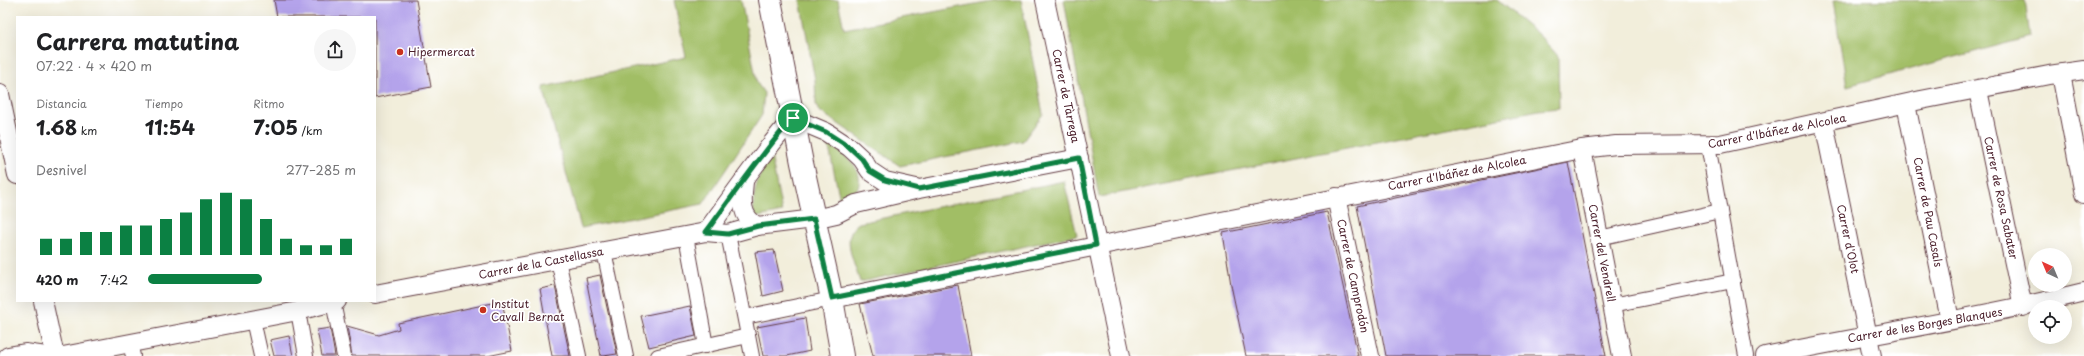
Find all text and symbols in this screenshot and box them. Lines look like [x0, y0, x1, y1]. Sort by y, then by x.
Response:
text: Carrera matutina [36, 24, 239, 57]
button: share [314, 29, 356, 71]
place label: Hipermercat [408, 43, 475, 60]
marker: Hipermercat [395, 47, 405, 57]
street label: Carrer de Tàrrega [1048, 47, 1085, 145]
text: 07:22 · 4 × 420 m [36, 56, 152, 75]
text: Distancia [36, 95, 87, 112]
text: Tiempo [145, 95, 183, 112]
text: Ritmo [253, 95, 284, 112]
pin [776, 101, 810, 135]
icon: arrive [782, 107, 804, 129]
street label: Carrer d'Ibáñez de Alcolea [1706, 109, 1848, 152]
text: 1.68 [36, 112, 77, 142]
text: 11:54 [145, 112, 195, 142]
text: 7:05 [253, 112, 298, 142]
text: km [77, 122, 97, 139]
text: /km [298, 122, 323, 139]
street label: Carrer de Rosa Sabater [1980, 135, 2023, 262]
street label: Carrer d'Ibáñez de Alcolea [1386, 151, 1528, 194]
street label: Carrer de Pau Casals [1909, 155, 1947, 268]
text: Desnivel [36, 160, 87, 179]
text: 277–285 m [286, 160, 356, 179]
street label: Carrer del Vendrell [1585, 203, 1620, 303]
street label: Carrer d'Olot [1833, 203, 1864, 276]
street label: Carrer de Camprodón [1333, 217, 1374, 334]
street label: Carrer de la Castellassa [477, 242, 605, 283]
north arrow [2028, 248, 2072, 292]
map controls [2028, 248, 2072, 344]
text: 420 m [36, 270, 78, 289]
text: 7:42 [100, 270, 128, 289]
place label: Institut Cavall Bernat [491, 295, 565, 325]
button: locate [2028, 300, 2072, 344]
street label: Carrer de les Borges Blanques [1846, 303, 2004, 347]
marker: Institut Cavall Bernat [478, 305, 488, 315]

